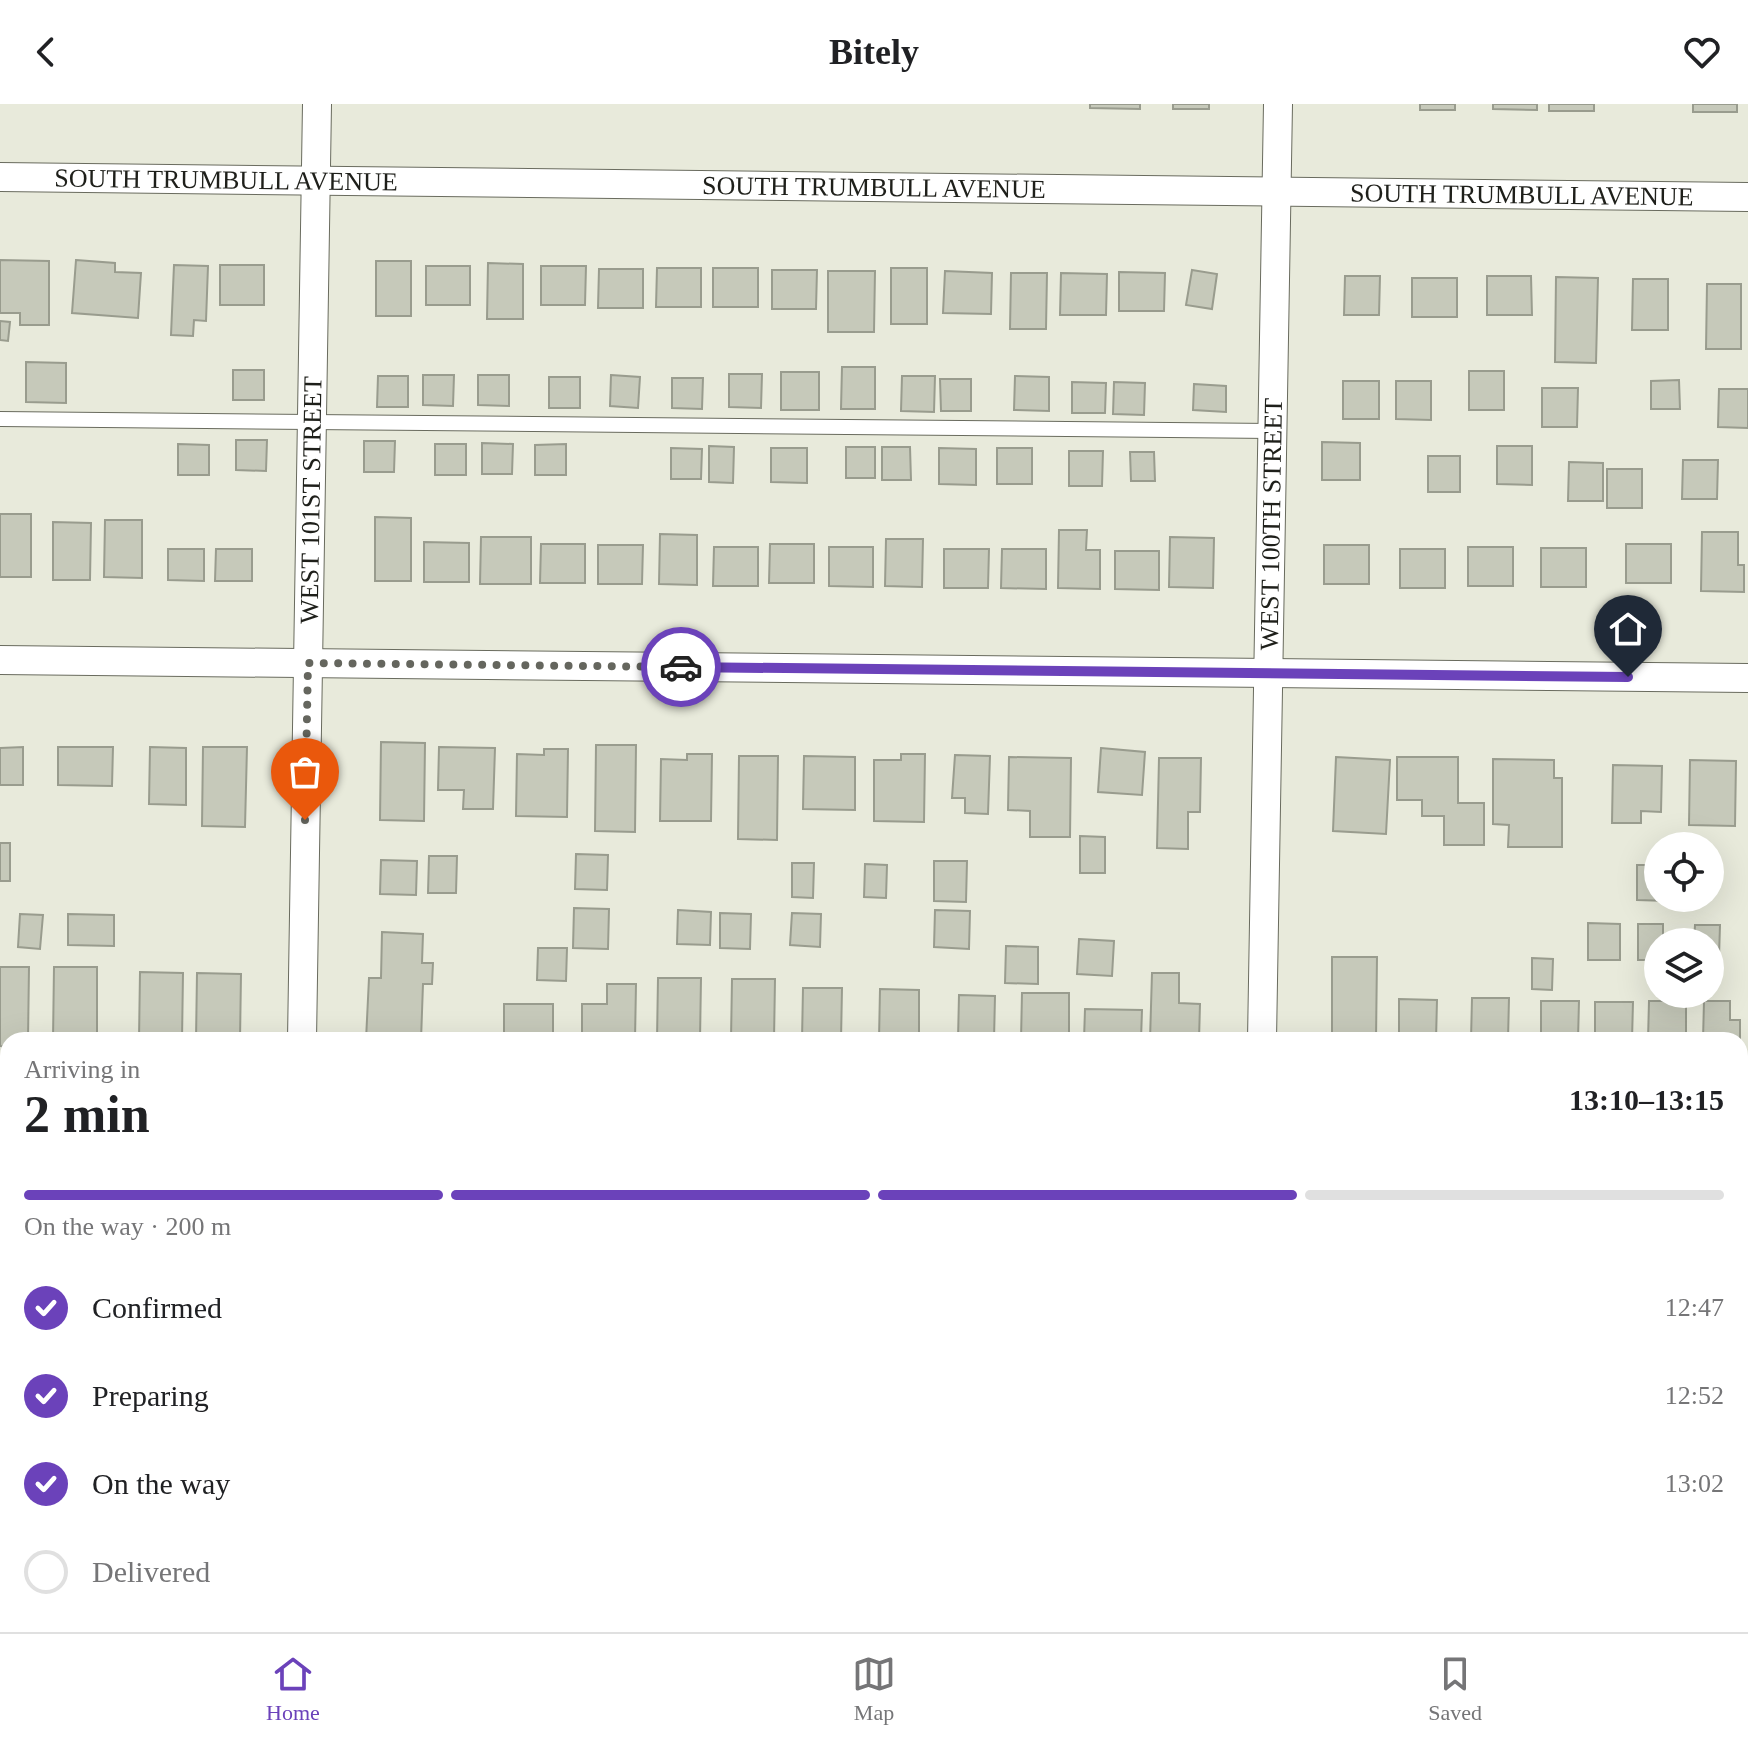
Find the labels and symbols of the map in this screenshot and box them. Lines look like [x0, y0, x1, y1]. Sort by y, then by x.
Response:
street label: SOUTH TRUMBULL AVENUE [54, 163, 398, 196]
street label: SOUTH TRUMBULL AVENUE [702, 171, 1046, 203]
street label: SOUTH TRUMBULL AVENUE [1350, 178, 1694, 211]
street label: WEST 101ST STREET [294, 376, 327, 624]
street label: WEST 100TH STREET [1254, 398, 1287, 650]
pin [1594, 595, 1662, 677]
courier [641, 627, 721, 707]
pin [271, 738, 339, 820]

